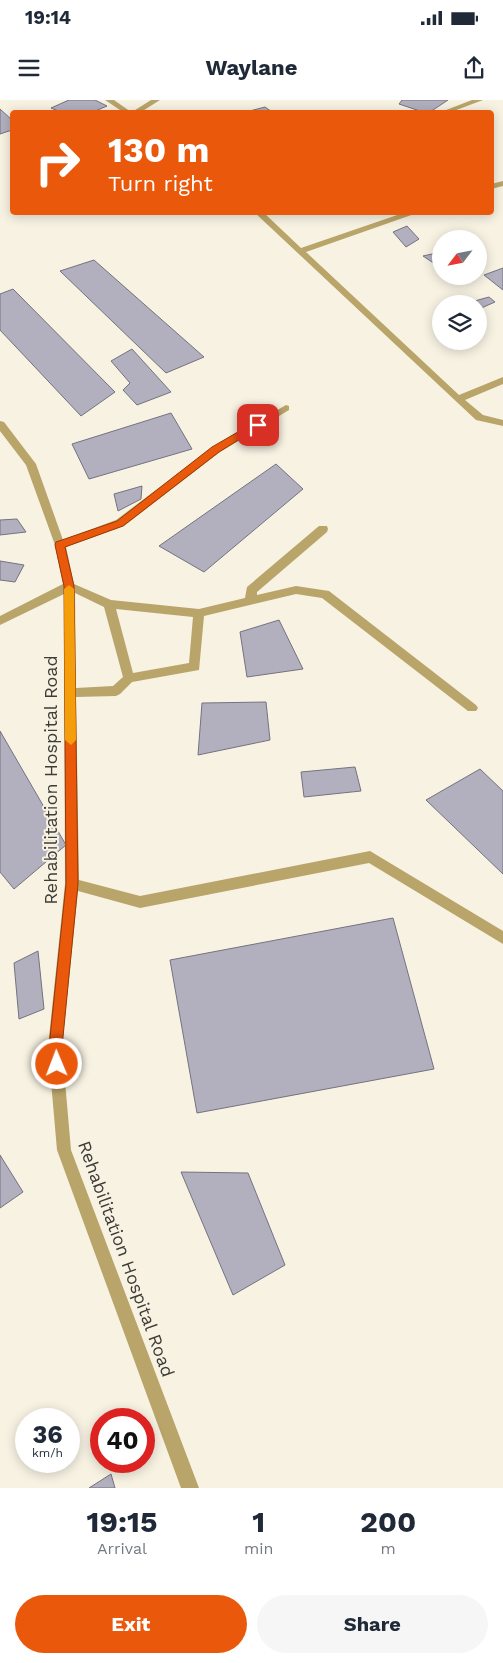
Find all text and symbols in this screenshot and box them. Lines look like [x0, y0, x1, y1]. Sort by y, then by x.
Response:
text: 19:14 [25, 6, 71, 29]
icon: menu [15, 54, 43, 82]
icon: share [460, 54, 488, 82]
text: Waylane [206, 55, 297, 80]
text: 130 m [108, 129, 209, 171]
icon: right [25, 130, 90, 195]
text: Turn right [108, 171, 213, 196]
north arrow [432, 230, 488, 285]
map controls [432, 230, 487, 350]
button: layers [432, 295, 487, 350]
pin [237, 404, 279, 446]
icon: arrive [244, 411, 272, 439]
street label: Rehabilitation Hospital Road [40, 655, 61, 905]
position arrow [30, 1037, 82, 1089]
street label: Rehabilitation Hospital Road [74, 1138, 179, 1380]
speed limit sign: 40 [90, 1408, 155, 1473]
text: 36 [32, 1420, 63, 1449]
text: km/h [32, 1446, 63, 1460]
text: 19:15 [87, 1504, 157, 1539]
text: 1 [252, 1504, 265, 1539]
text: 200 [360, 1504, 416, 1539]
text: Arrival [97, 1539, 147, 1558]
text: min [244, 1539, 273, 1558]
text: m [381, 1539, 396, 1558]
button: Exit [15, 1595, 247, 1653]
button: Share [257, 1595, 488, 1653]

